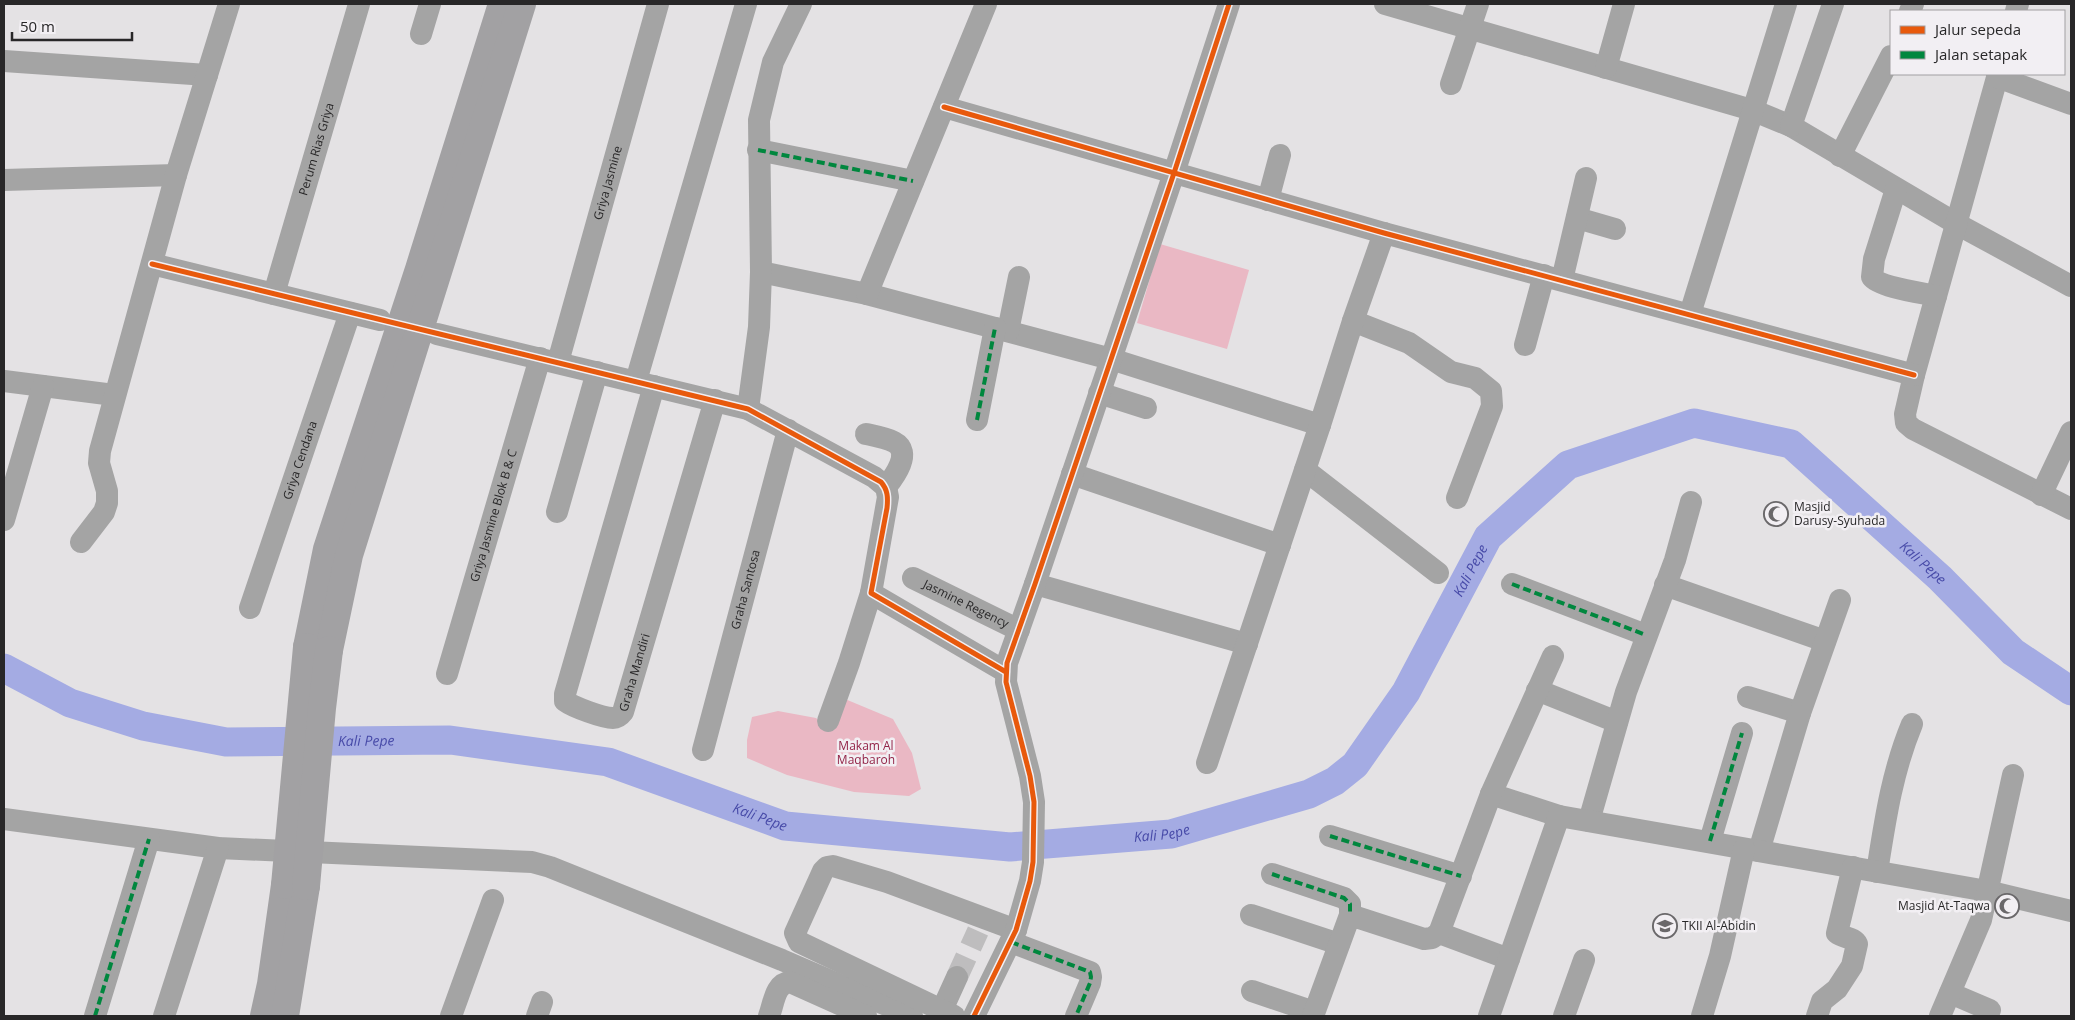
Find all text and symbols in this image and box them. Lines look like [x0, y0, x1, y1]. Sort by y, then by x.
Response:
scale bar [12, 10, 132, 42]
legend [1890, 10, 2065, 75]
text: 50 m [20, 16, 55, 36]
text: Jalur sepeda [1933, 19, 2021, 39]
text: Jalan setapak [1933, 44, 2027, 64]
street label: Perum Rias Griya [294, 101, 338, 197]
street label: Griya Jasmine [589, 143, 626, 222]
street label: Griya Cendana [278, 418, 321, 502]
street label: Griya Jasmine Blok B & C [466, 447, 521, 584]
place label: Masjid Darusy-Syuhada [1794, 498, 1885, 529]
mosque icon: Masjid Darusy-Syuhada [1763, 501, 1789, 527]
water label: Kali Pepe [1896, 536, 1951, 588]
water label: Kali Pepe [1448, 541, 1492, 600]
street label: Graha Santosa [726, 548, 764, 631]
street label: Jasmine Regency [920, 575, 1013, 632]
street label: Graha Mandiri [615, 631, 654, 714]
water label: Kali Pepe [338, 730, 395, 750]
park label: Makam Al Maqbaroh [837, 737, 895, 768]
water label: Kali Pepe [730, 798, 790, 835]
water label: Kali Pepe [1133, 819, 1192, 846]
mosque icon: Masjid At-Taqwa [1994, 893, 2020, 919]
place label: Masjid At-Taqwa [1898, 897, 1990, 914]
school or university icon: TKII Al-Abidin [1652, 913, 1678, 939]
place label: TKII Al-Abidin [1682, 917, 1756, 934]

